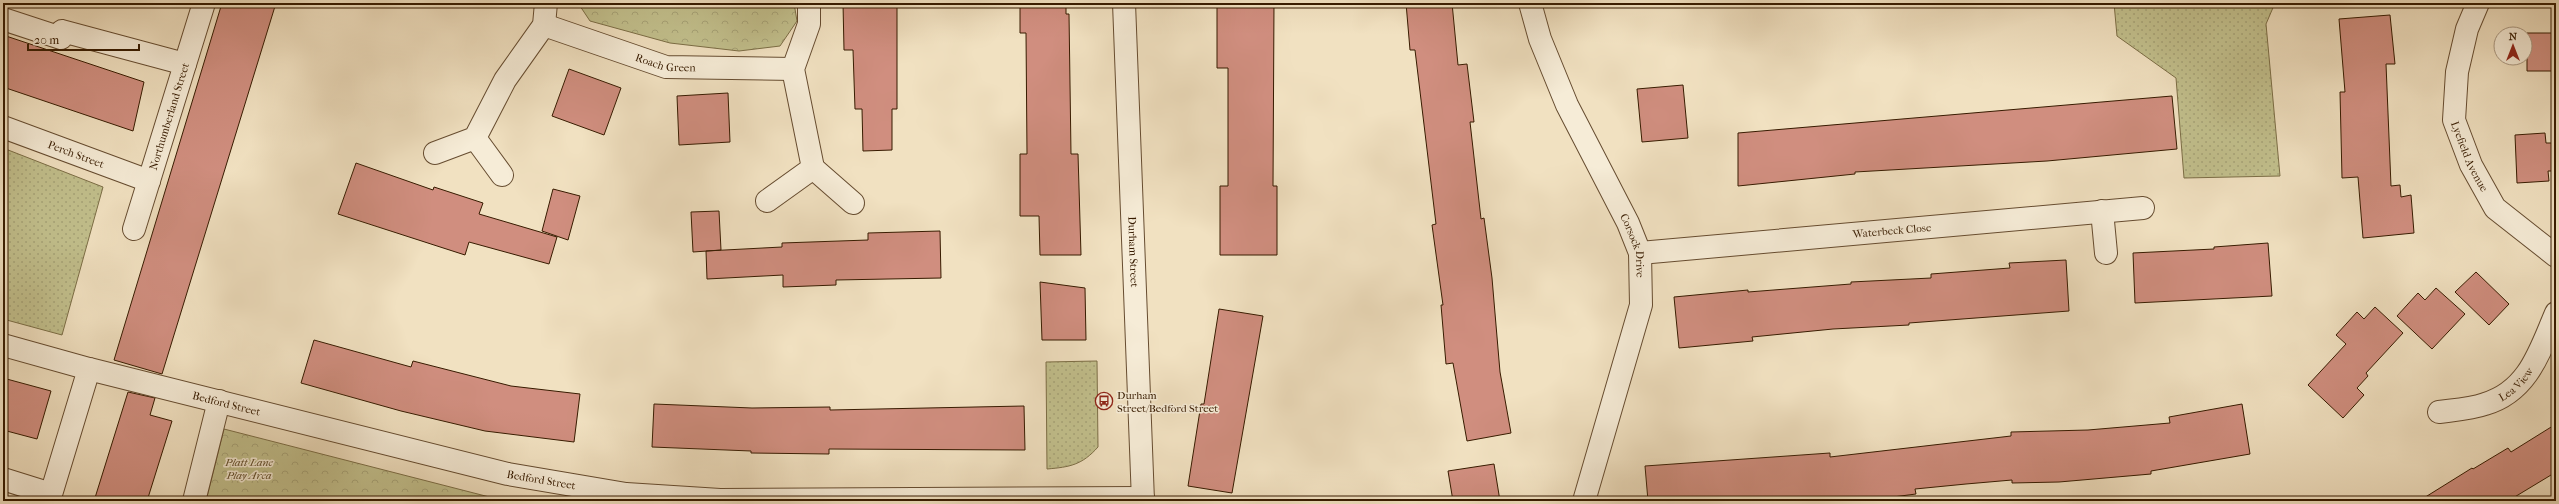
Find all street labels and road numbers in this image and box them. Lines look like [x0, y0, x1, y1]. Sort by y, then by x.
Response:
street label: Roach Green [634, 50, 696, 74]
street label: Northumberland Street [146, 61, 192, 171]
street label: Lyefield Avenue [2448, 119, 2491, 194]
street label: Perch Street [46, 138, 106, 170]
street label: Corsock Drive [1618, 211, 1647, 278]
street label: Durham Street [1126, 216, 1141, 288]
street label: Waterbeck Close [1851, 220, 1932, 241]
street label: Lea View [2496, 364, 2536, 404]
street label: Bedford Street [191, 389, 262, 418]
street label: Bedford Street [506, 467, 577, 492]

